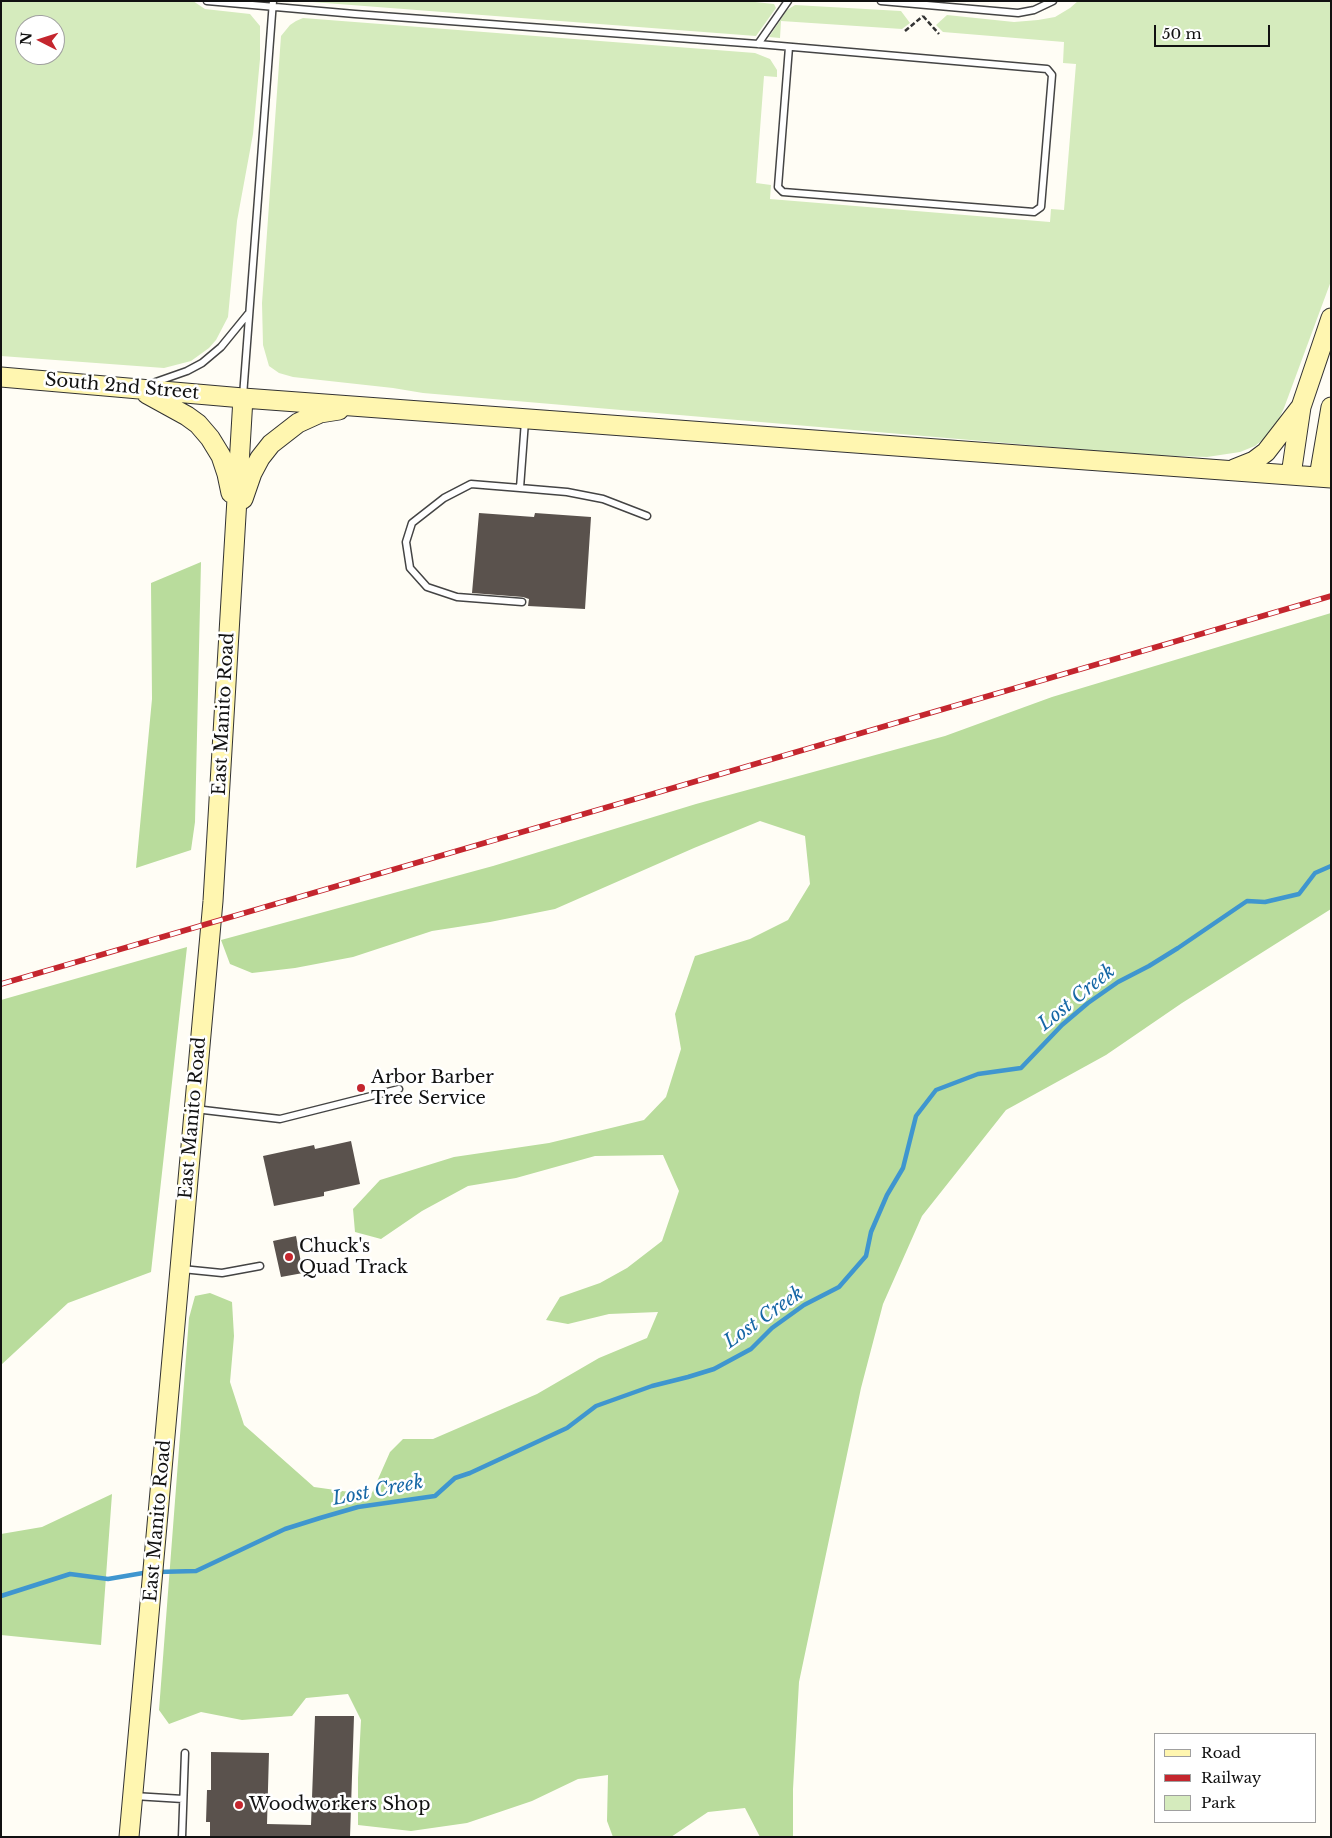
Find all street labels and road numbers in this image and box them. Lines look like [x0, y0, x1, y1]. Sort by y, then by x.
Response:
street label: South 2nd Street [44, 369, 200, 405]
street label: East Manito Road [209, 632, 239, 796]
street label: East Manito Road [175, 1036, 211, 1200]
street label: East Manito Road [140, 1439, 176, 1603]

